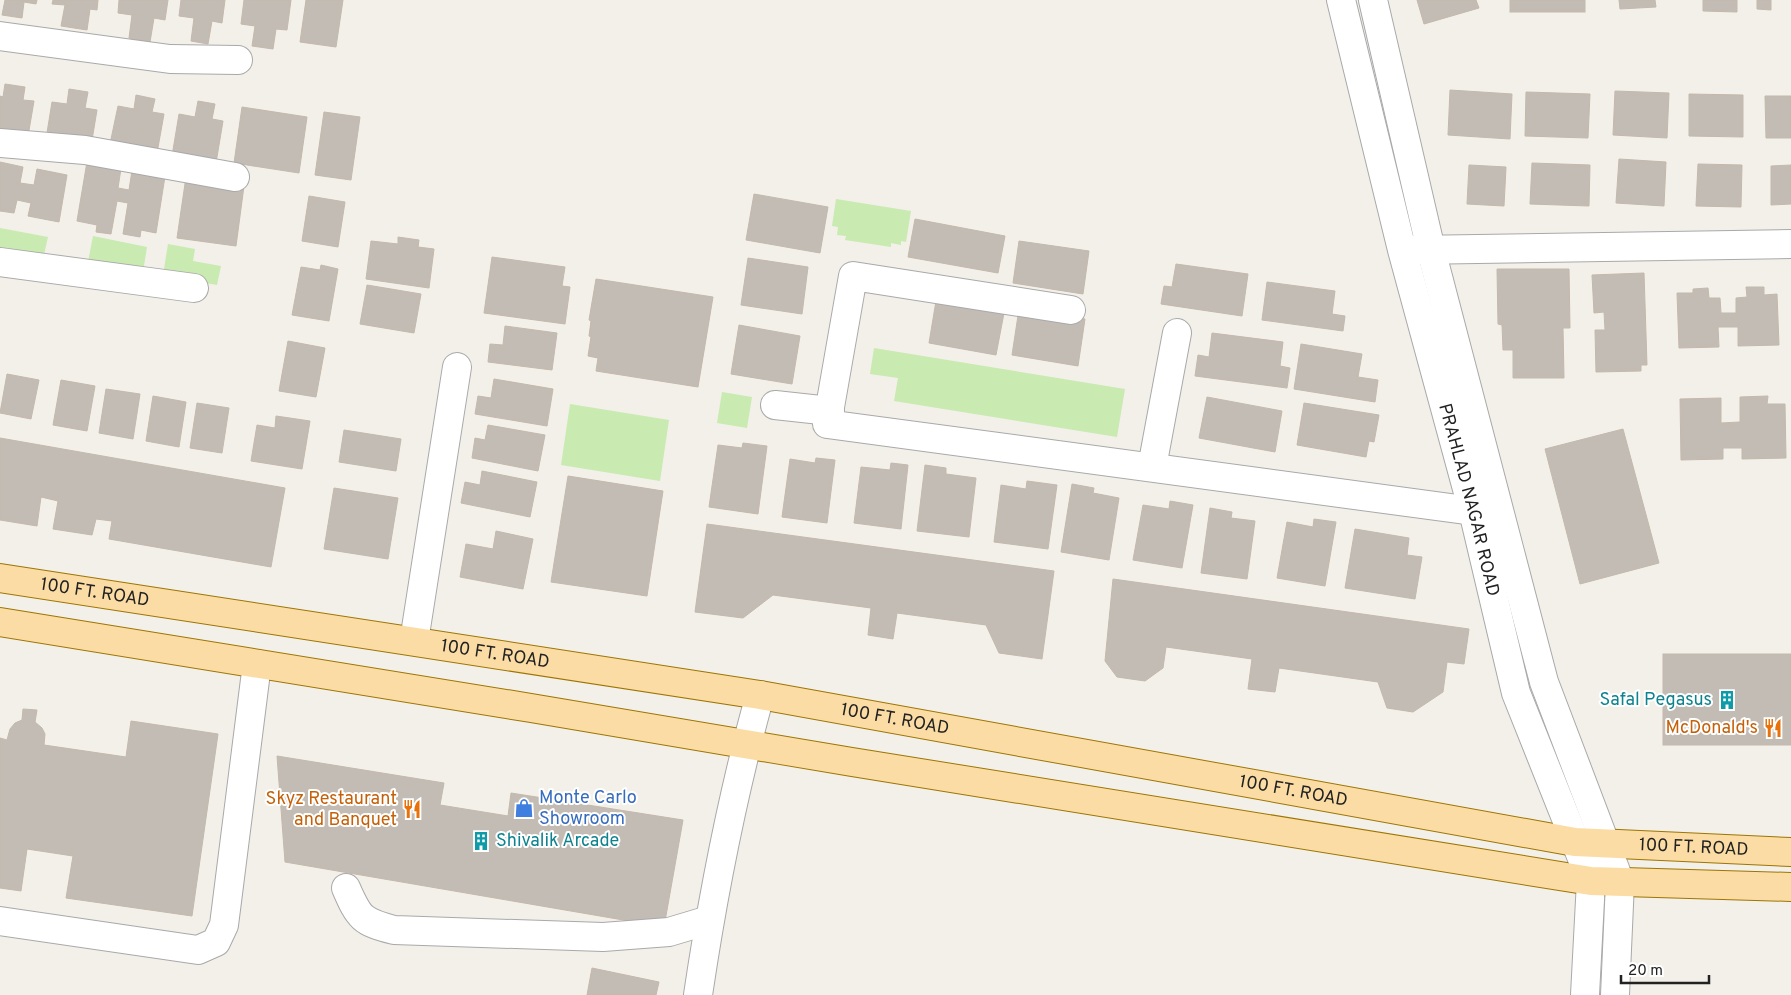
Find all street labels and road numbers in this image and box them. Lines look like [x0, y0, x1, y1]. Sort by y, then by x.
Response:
street label: PRAHLAD NAGAR ROAD [1433, 401, 1504, 599]
street label: 100 FT. ROAD [39, 573, 151, 612]
street label: 100 FT. ROAD [439, 635, 551, 674]
street label: 100 FT. ROAD [839, 698, 951, 740]
street label: 100 FT. ROAD [1237, 770, 1349, 812]
street label: 100 FT. ROAD [1638, 833, 1749, 862]

